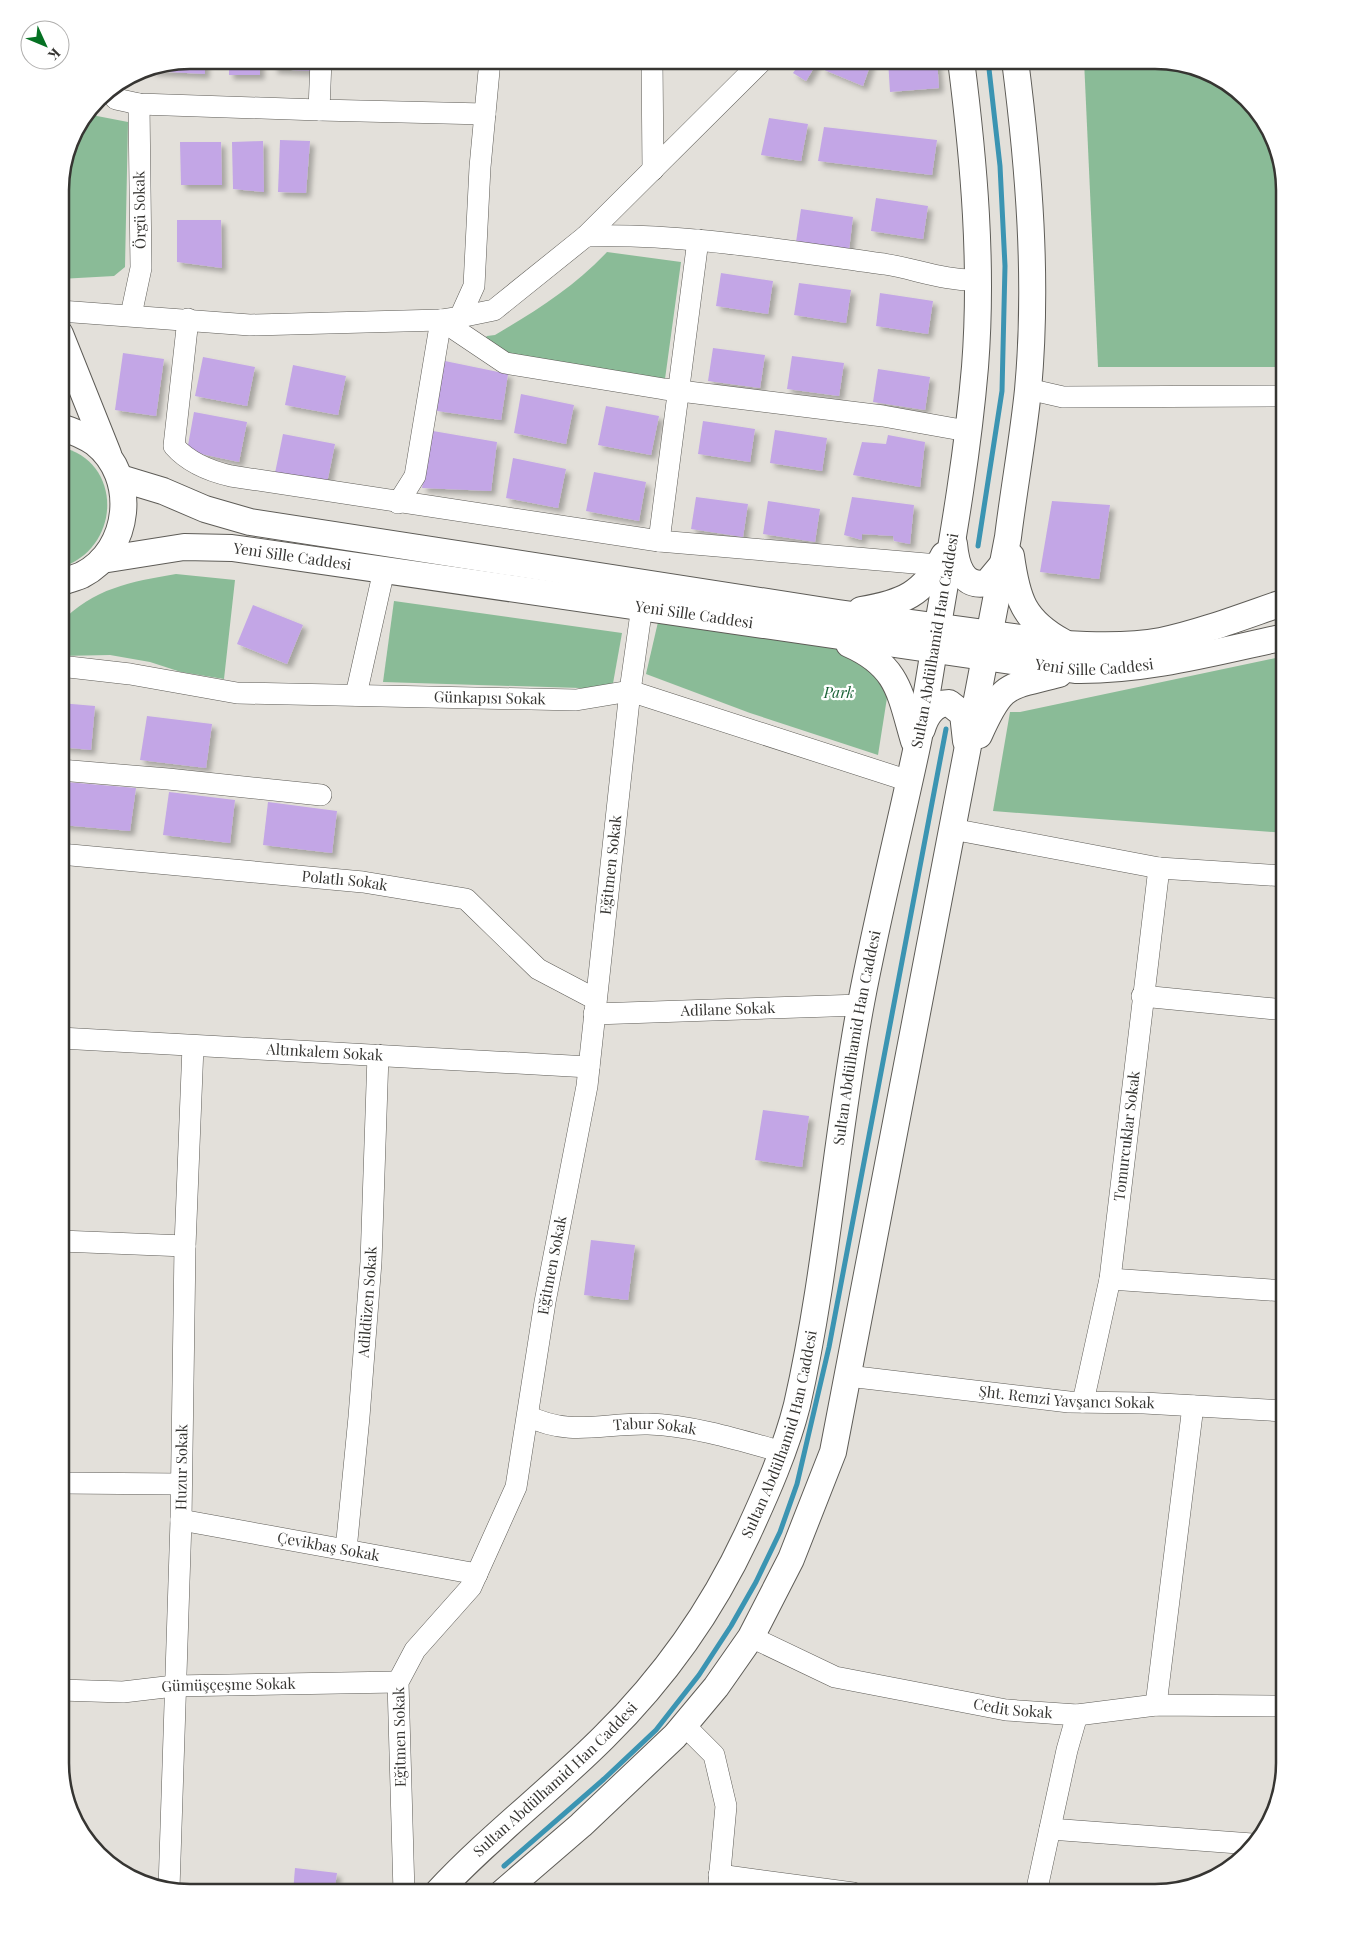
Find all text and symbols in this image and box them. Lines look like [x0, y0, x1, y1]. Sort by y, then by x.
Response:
north arrow [20, 20, 70, 70]
text: K [44, 44, 65, 65]
street label: Örgü Sokak [128, 170, 150, 249]
street label: Sultan Abdülhamid Han Caddesi [906, 531, 962, 750]
street label: Yeni Sille Caddesi [231, 537, 353, 574]
street label: Yeni Sille Caddesi [633, 595, 755, 632]
street label: Yeni Sille Caddesi [1033, 653, 1155, 679]
park label: Park [823, 682, 855, 702]
street label: Günkapısı Sokak [434, 686, 547, 708]
street label: Eğitmen Sokak [595, 813, 626, 916]
street label: Polatlı Sokak [301, 865, 390, 895]
street label: Sultan Abdülhamid Han Caddesi [828, 928, 885, 1146]
street label: Adilane Sokak [679, 997, 776, 1020]
street label: Altınkalem Sokak [265, 1038, 384, 1065]
street label: Tomurcuklar Sokak [1108, 1069, 1144, 1202]
street label: Eğitmen Sokak [532, 1213, 571, 1316]
street label: Adildüzen Sokak [353, 1245, 381, 1359]
street label: Sultan Abdülhamid Han Caddesi [736, 1328, 821, 1541]
street label: Şht. Remzi Yavşancı Sokak [978, 1380, 1156, 1413]
street label: Tabur Sokak [612, 1413, 699, 1439]
street label: Huzur Sokak [170, 1423, 191, 1510]
street label: Çevikbaş Sokak [276, 1527, 382, 1565]
street label: Gümüşçeşme Sokak [160, 1673, 297, 1696]
street label: Eğitmen Sokak [388, 1686, 410, 1787]
street label: Cedit Sokak [972, 1693, 1054, 1722]
street label: Sultan Abdülhamid Han Caddesi [468, 1697, 642, 1861]

